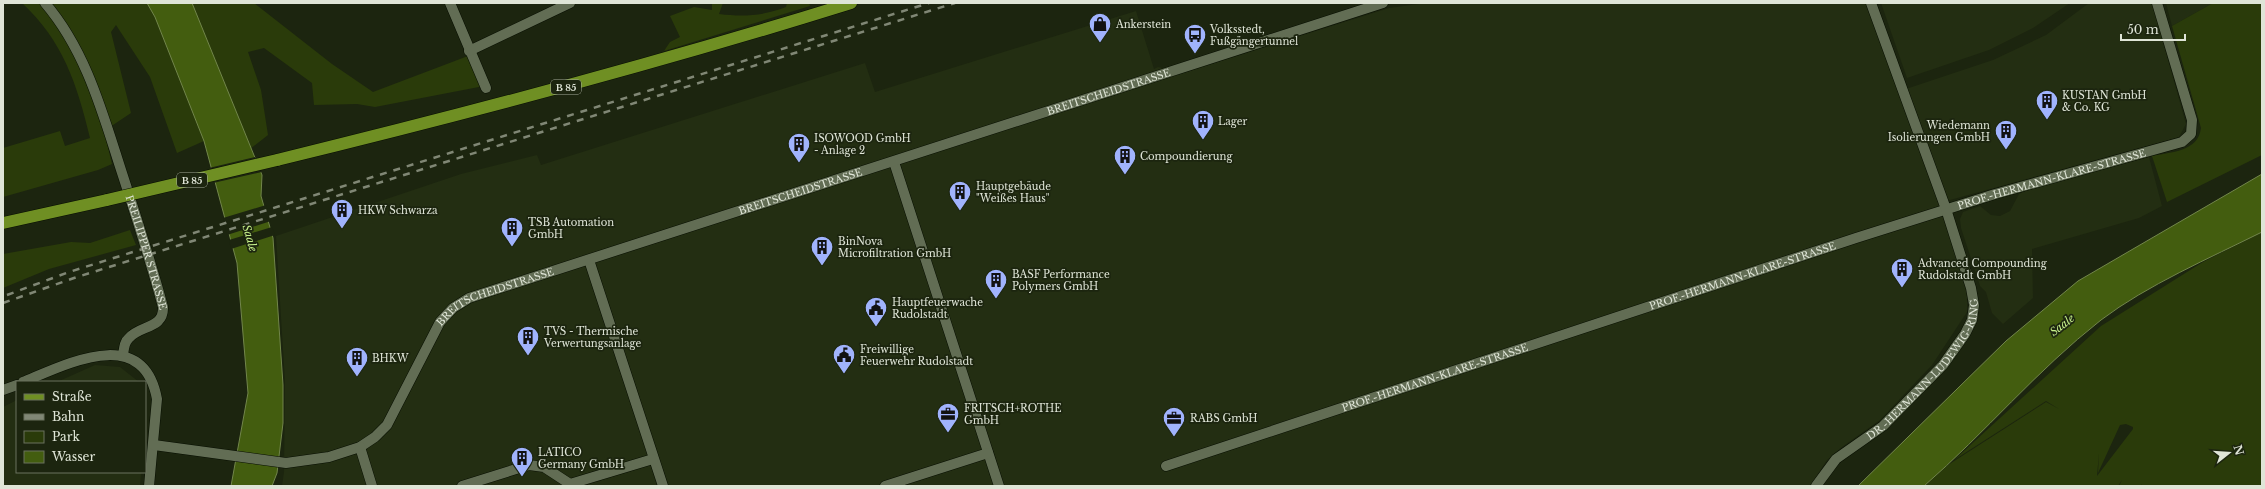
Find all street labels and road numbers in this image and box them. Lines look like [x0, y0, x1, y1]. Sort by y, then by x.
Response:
street label: BREITSCHEIDSTRASSE [1045, 66, 1172, 118]
road number: B 85 [551, 80, 581, 94]
street label: PROF.-HERMANN-KLARE-STRASSE [1956, 146, 2147, 212]
street label: BREITSCHEIDSTRASSE [737, 165, 864, 217]
road number: B 85 [177, 173, 207, 187]
street label: PREILIPPER STRASSE [123, 193, 170, 311]
street label: PROF.-HERMANN-KLARE-STRASSE [1648, 239, 1837, 312]
street label: BREITSCHEIDSTRASSE [433, 265, 555, 328]
street label: DR.-HERMANN-LUDEWIG-RING [1864, 297, 1981, 442]
street label: PROF.-HERMANN-KLARE-STRASSE [1340, 340, 1530, 414]

